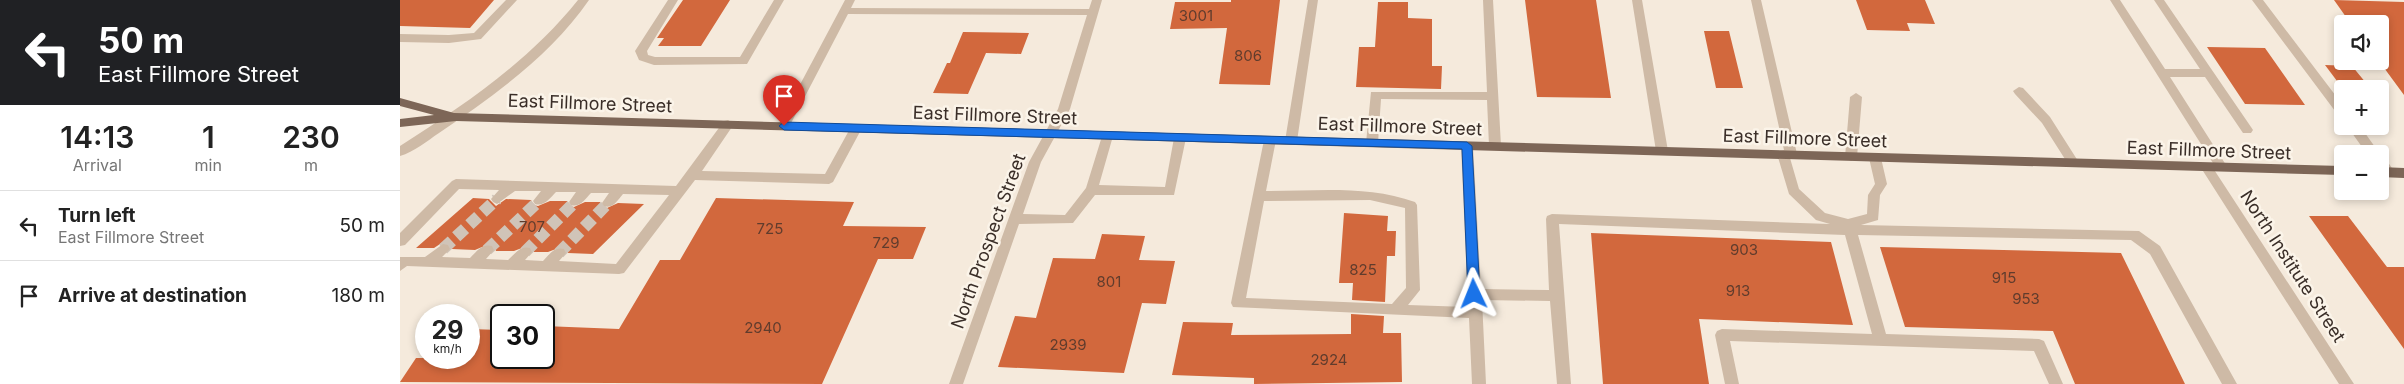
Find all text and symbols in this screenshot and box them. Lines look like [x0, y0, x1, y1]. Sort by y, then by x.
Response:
house number: 3001 [1179, 6, 1213, 25]
map controls [2334, 15, 2389, 200]
button: sound [2334, 15, 2389, 70]
text: 50 m [98, 19, 184, 61]
icon: left [15, 20, 80, 85]
house number: 806 [1234, 46, 1262, 65]
text: East Fillmore Street [98, 61, 299, 87]
pin [763, 75, 805, 126]
button: + [2334, 80, 2389, 135]
icon: arrive [770, 82, 798, 110]
street label: East Fillmore Street [507, 90, 673, 116]
street label: East Fillmore Street [912, 102, 1078, 128]
street label: East Fillmore Street [1317, 113, 1483, 139]
text: 14:13 [60, 119, 134, 155]
text: 1 [202, 119, 215, 155]
text: 230 [282, 119, 340, 155]
street label: East Fillmore Street [1722, 125, 1888, 151]
street label: East Fillmore Street [2126, 137, 2292, 163]
button: − [2334, 145, 2389, 200]
street label: North Prospect Street [947, 150, 1030, 331]
text: Arrival [73, 155, 122, 175]
text: min [195, 155, 222, 175]
text: m [304, 155, 318, 175]
street label: North Institute Street [2236, 186, 2350, 346]
text: Turn left [58, 204, 136, 227]
icon: left [15, 212, 43, 240]
text: 50 m [339, 214, 385, 237]
house number: 707 [519, 217, 545, 236]
house number: 725 [757, 219, 783, 238]
text: East Fillmore Street [58, 227, 204, 247]
house number: 729 [873, 233, 899, 252]
house number: 903 [1730, 240, 1758, 259]
house number: 825 [1349, 260, 1377, 279]
position arrow [1447, 267, 1499, 319]
house number: 915 [1992, 268, 2016, 287]
house number: 801 [1097, 272, 1121, 291]
house number: 913 [1726, 281, 1750, 300]
icon: arrive [15, 282, 43, 310]
text: Arrive at destination [58, 284, 247, 307]
text: 180 m [332, 284, 385, 307]
house number: 953 [2012, 289, 2040, 308]
speed limit sign: 30 [490, 304, 555, 369]
text: 29 [432, 315, 463, 345]
house number: 2940 [744, 318, 782, 337]
house number: 2939 [1049, 335, 1087, 354]
text: km/h [433, 341, 462, 356]
house number: 2924 [1310, 350, 1348, 369]

